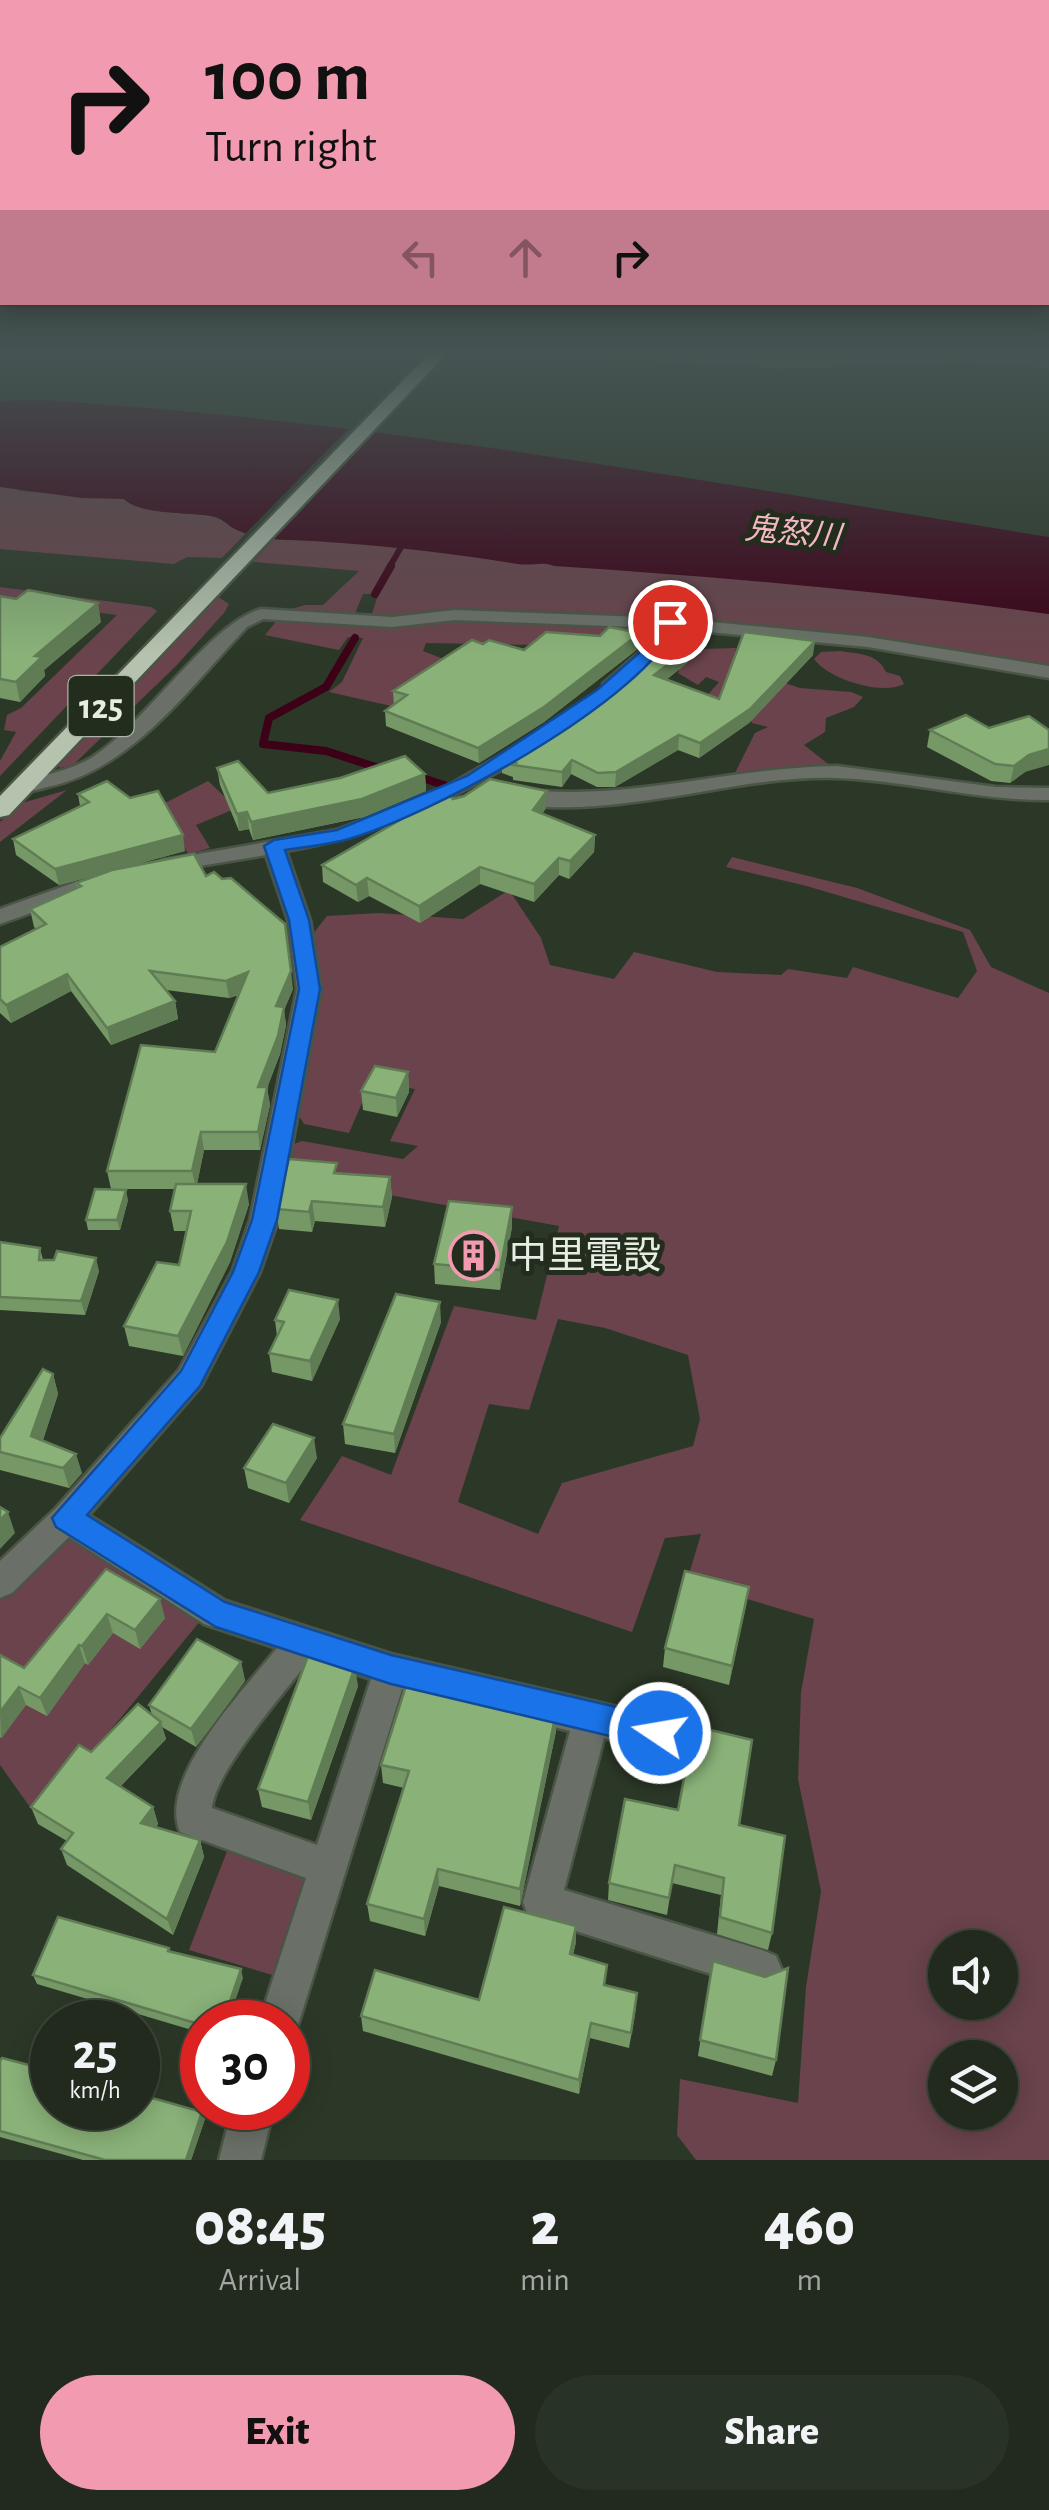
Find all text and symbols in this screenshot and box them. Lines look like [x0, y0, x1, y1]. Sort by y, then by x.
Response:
icon: right [40, 40, 170, 170]
text: 100 m [205, 43, 370, 113]
text: Turn right [205, 125, 377, 170]
icon: left [393, 230, 448, 285]
icon: ahead [498, 230, 553, 285]
icon: right [603, 230, 658, 285]
water label: 鬼怒川 [743, 510, 845, 554]
pin [628, 580, 713, 665]
icon: arrive [643, 595, 698, 650]
road number: 125 [68, 676, 134, 736]
building icon: 中里電設 [448, 1229, 500, 1281]
place label: 中里電設 [509, 1236, 661, 1276]
position arrow [608, 1681, 712, 1785]
map controls [928, 1930, 1018, 2130]
button: sound [928, 1930, 1018, 2020]
speed limit sign: 30 [180, 2000, 310, 2130]
text: 25 [72, 2028, 118, 2078]
button: layers [928, 2040, 1018, 2130]
text: km/h [69, 2078, 121, 2103]
text: 08:45 [194, 2196, 326, 2256]
text: 2 [530, 2196, 559, 2256]
text: 460 [764, 2196, 855, 2256]
text: Arrival [219, 2264, 301, 2296]
text: min [520, 2264, 570, 2296]
text: m [797, 2264, 822, 2296]
button: Exit [40, 2375, 515, 2490]
button: Share [535, 2375, 1009, 2490]

